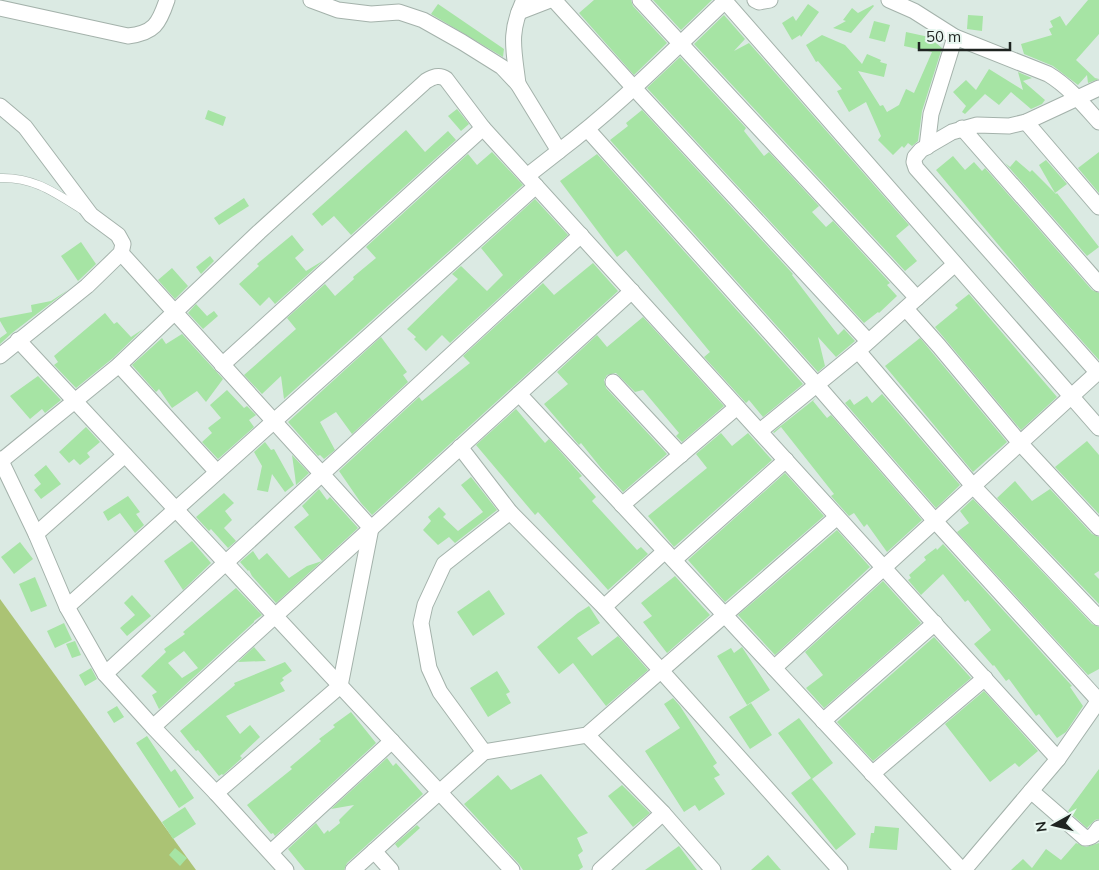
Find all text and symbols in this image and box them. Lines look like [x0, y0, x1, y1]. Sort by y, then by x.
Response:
scale bar [919, 20, 1010, 52]
text: 50 m [926, 27, 961, 46]
north arrow [1029, 800, 1079, 850]
text: N [1031, 820, 1051, 833]

